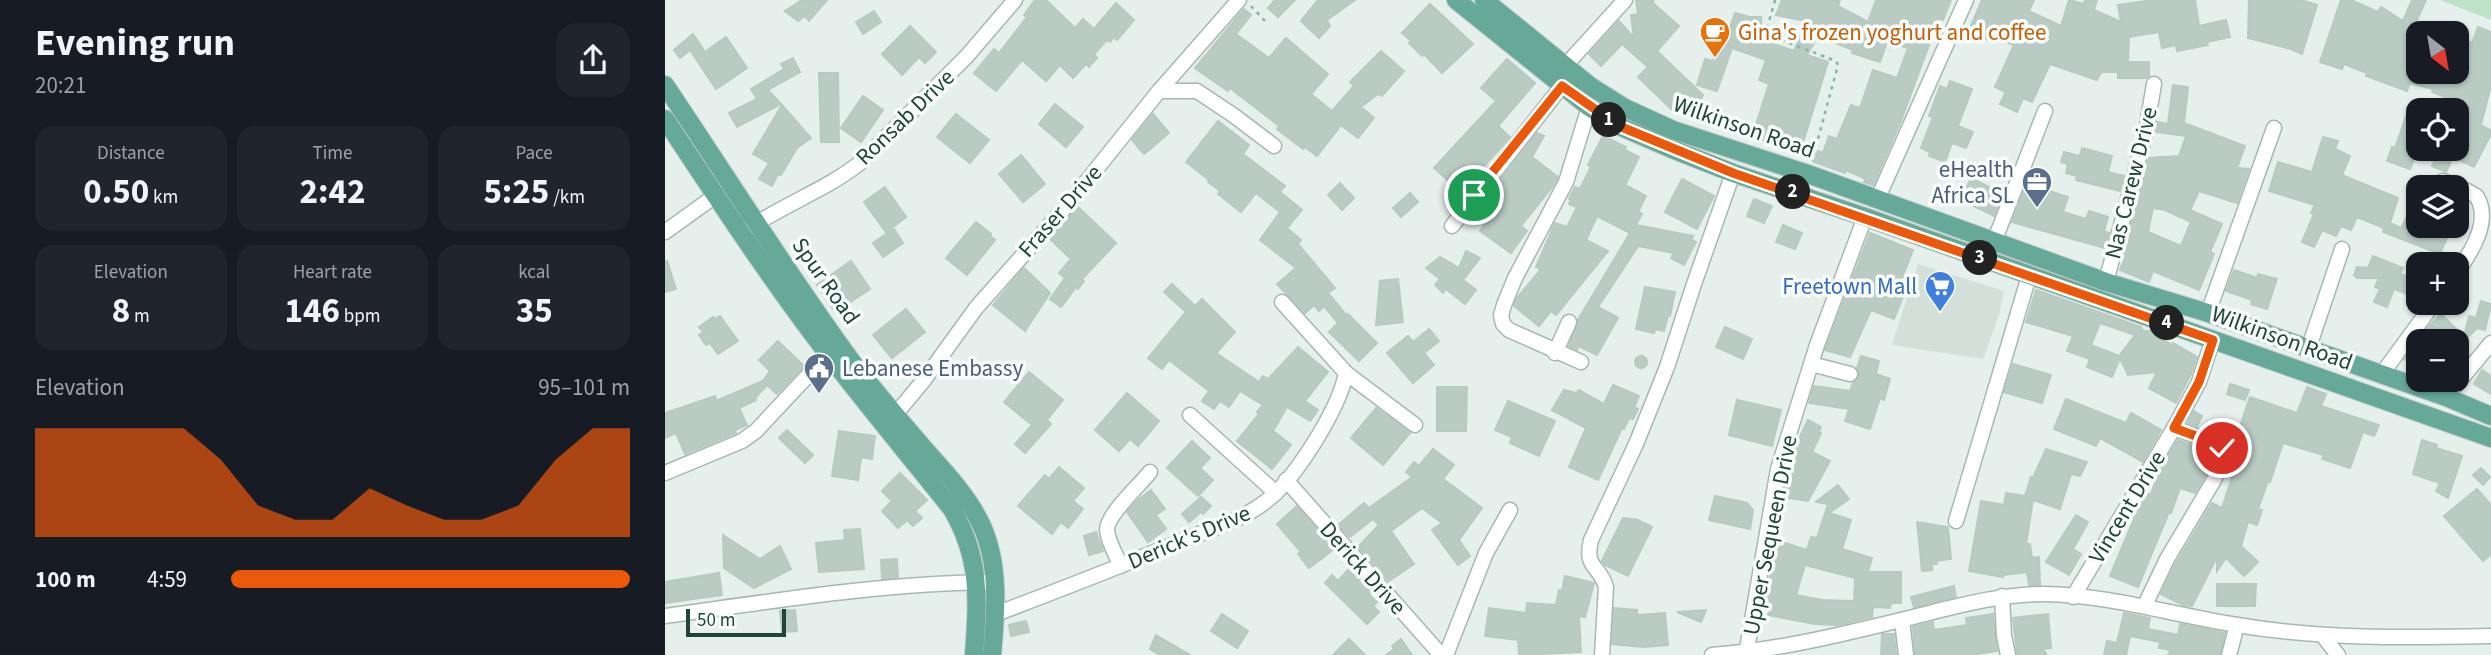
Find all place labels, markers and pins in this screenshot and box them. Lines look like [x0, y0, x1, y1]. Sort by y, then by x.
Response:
cafe icon: Gina's frozen yoghurt and coffee [1698, 15, 1732, 59]
place label: Gina's frozen yoghurt and coffee [1738, 16, 2046, 49]
pin: 1 [1591, 102, 1627, 138]
place label: eHealth Africa SL [1931, 153, 2014, 212]
pin [1444, 165, 1504, 225]
office icon: eHealth Africa SL [2020, 165, 2054, 209]
pin: 2 [1775, 174, 1811, 210]
pin: 3 [1963, 240, 1997, 276]
supermarket icon: Freetown Mall [1923, 269, 1957, 313]
place label: Freetown Mall [1782, 270, 1917, 303]
pin: 4 [2149, 306, 2185, 340]
public building icon: Lebanese Embassy [802, 351, 836, 395]
place label: Lebanese Embassy [842, 352, 1023, 385]
pin [2192, 418, 2252, 478]

